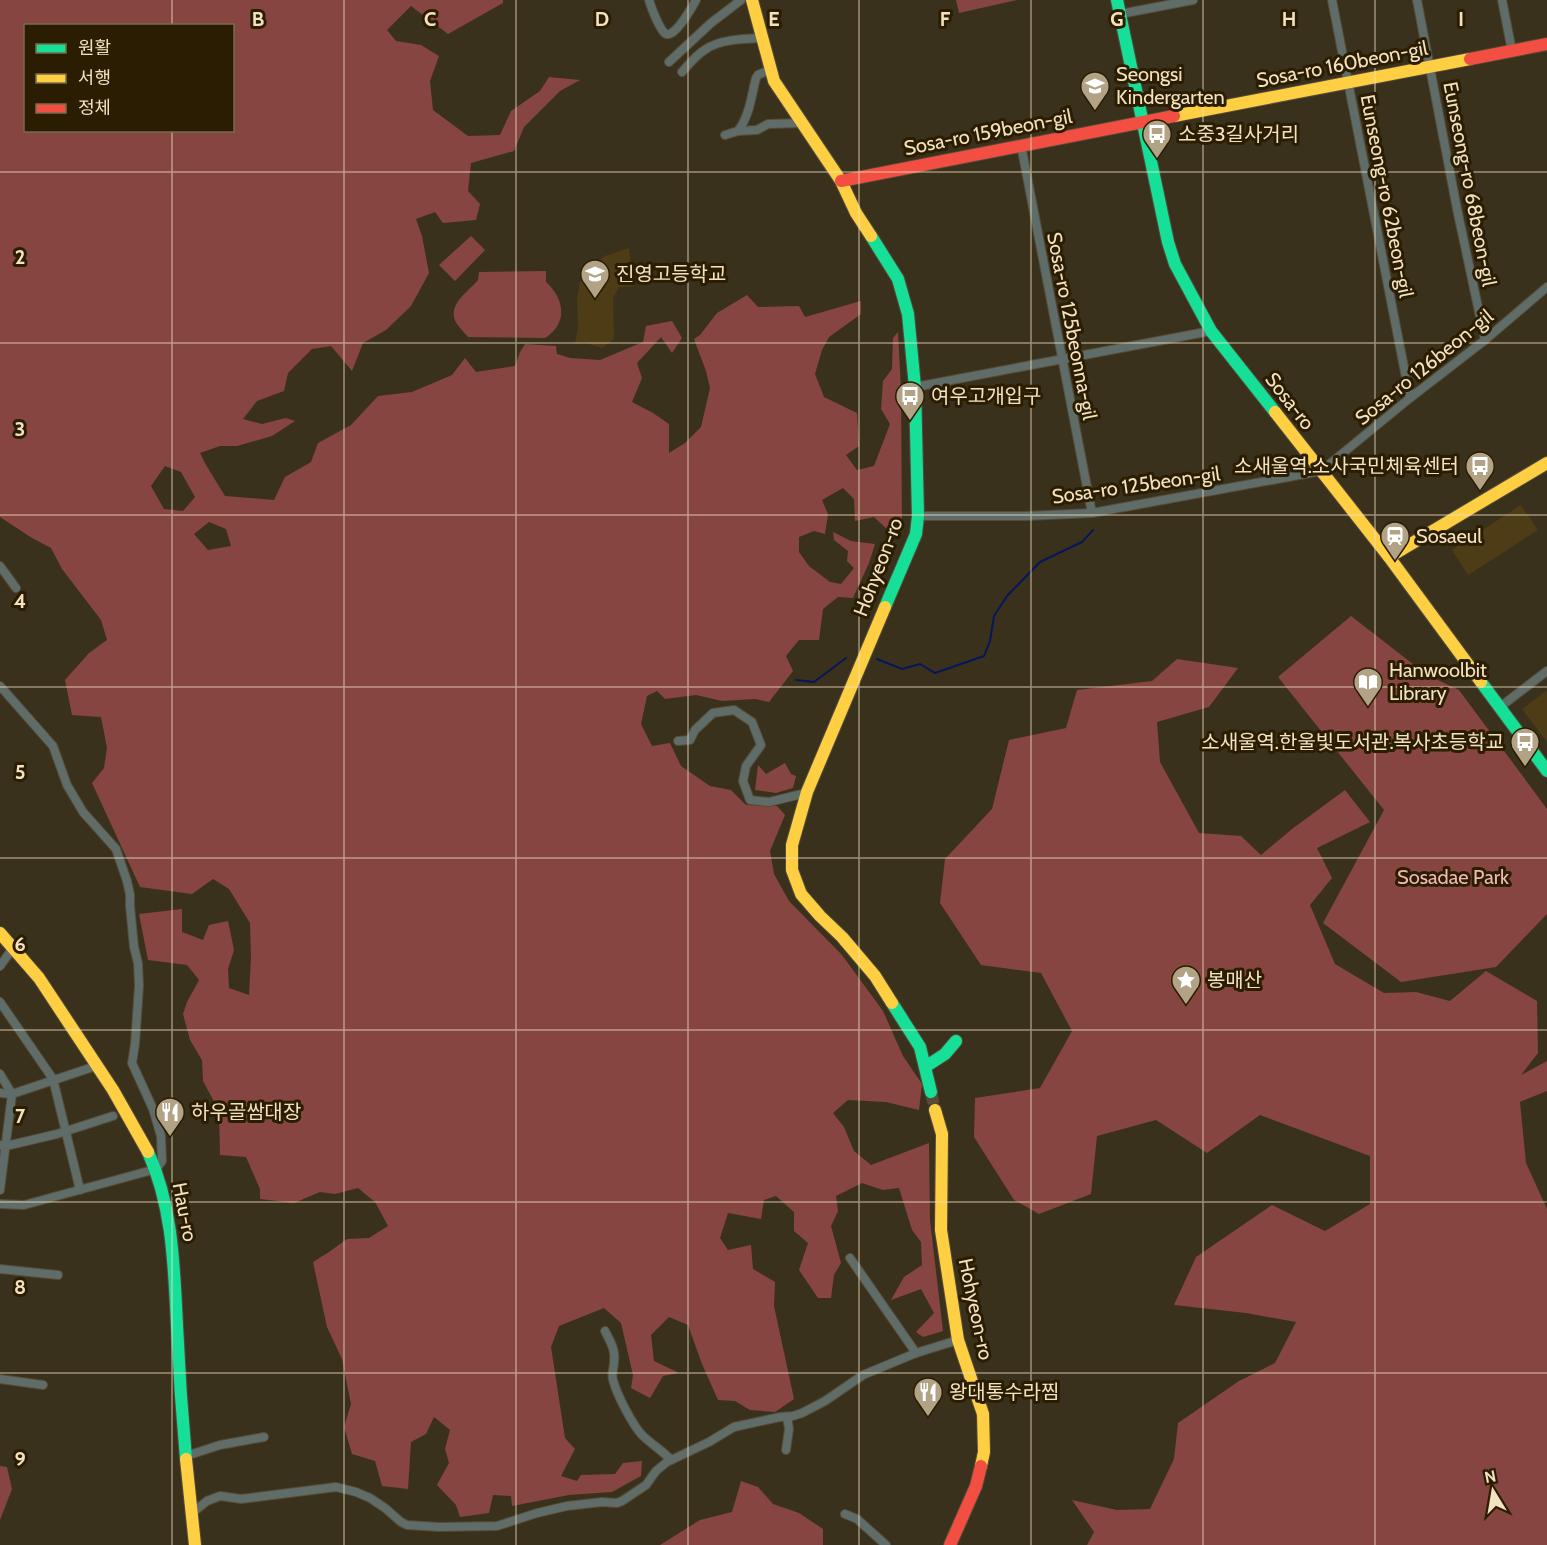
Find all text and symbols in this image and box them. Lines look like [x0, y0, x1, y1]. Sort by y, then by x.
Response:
text: B [252, 7, 264, 31]
text: C [424, 7, 436, 31]
text: D [595, 7, 609, 31]
text: E [768, 7, 780, 31]
text: F [940, 7, 951, 31]
text: G [1110, 7, 1124, 31]
text: H [1282, 7, 1296, 31]
text: I [1458, 7, 1464, 31]
legend [24, 24, 234, 132]
street label: Sosa-ro 160beon-gil [1254, 36, 1430, 92]
text: 원활 [78, 37, 111, 59]
place label: Seongsi Kindergarten [1116, 62, 1225, 109]
text: 서행 [78, 67, 111, 89]
school or university icon: Seongsi Kindergarten [1079, 70, 1111, 112]
street label: Eunseong-ro 68beon-gil [1438, 80, 1502, 289]
street label: Eunseong-ro 62beon-gil [1356, 92, 1419, 300]
text: 정체 [78, 97, 111, 119]
street label: Sosa-ro 159beon-gil [902, 104, 1074, 160]
bus stop icon: 소중3길사거리 [1141, 118, 1173, 160]
place label: 소중3길사거리 [1178, 122, 1299, 146]
street label: Sosa-ro 125beonna-gil [1042, 230, 1102, 422]
text: 2 [15, 245, 25, 269]
school or university icon: 진영고등학교 [579, 258, 611, 300]
place label: 진영고등학교 [616, 262, 726, 286]
street label: Sosa-ro 126beon-gil [1350, 304, 1498, 430]
street label: Sosa-ro [1260, 368, 1320, 434]
bus stop icon: 여우고개입구 [894, 380, 926, 422]
place label: 여우고개입구 [931, 384, 1041, 408]
text: 3 [15, 417, 25, 441]
bus stop icon: 소새울역.소사국민체육센터 [1464, 450, 1496, 492]
place label: 소새울역.소사국민체육센터 [1234, 454, 1459, 478]
street label: Sosa-ro 125beon-gil [1050, 461, 1222, 509]
street label: Hohyeon-ro [848, 514, 908, 620]
station icon: Sosaeul [1379, 520, 1411, 562]
place label: Sosaeul [1416, 524, 1482, 548]
text: 4 [14, 589, 26, 613]
place label: Hanwoolbit Library [1389, 658, 1487, 705]
library icon: Hanwoolbit Library [1352, 666, 1384, 708]
bus stop icon: 소새울역.한울빛도서관.복사초등학교 [1509, 726, 1541, 768]
place label: 소새울역.한울빛도서관.복사초등학교 [1201, 730, 1504, 754]
text: 5 [15, 760, 25, 784]
park label: Sosadae Park [1397, 865, 1509, 889]
text: 6 [14, 932, 26, 956]
place icon: 봉매산 [1170, 964, 1202, 1006]
place label: 봉매산 [1207, 968, 1262, 992]
restaurant icon: 하우골쌈대장 [154, 1096, 186, 1138]
place label: 하우골쌈대장 [191, 1100, 301, 1124]
text: 7 [15, 1104, 26, 1128]
street label: Hau-ro [168, 1180, 202, 1244]
street label: Hohyeon-ro [954, 1256, 998, 1362]
text: 8 [14, 1275, 26, 1299]
restaurant icon: 왕대통수라찜 [912, 1376, 944, 1418]
place label: 왕대통수라찜 [949, 1380, 1059, 1404]
text: 9 [14, 1447, 26, 1471]
north arrow [1463, 1461, 1523, 1521]
text: N [1483, 1466, 1498, 1487]

